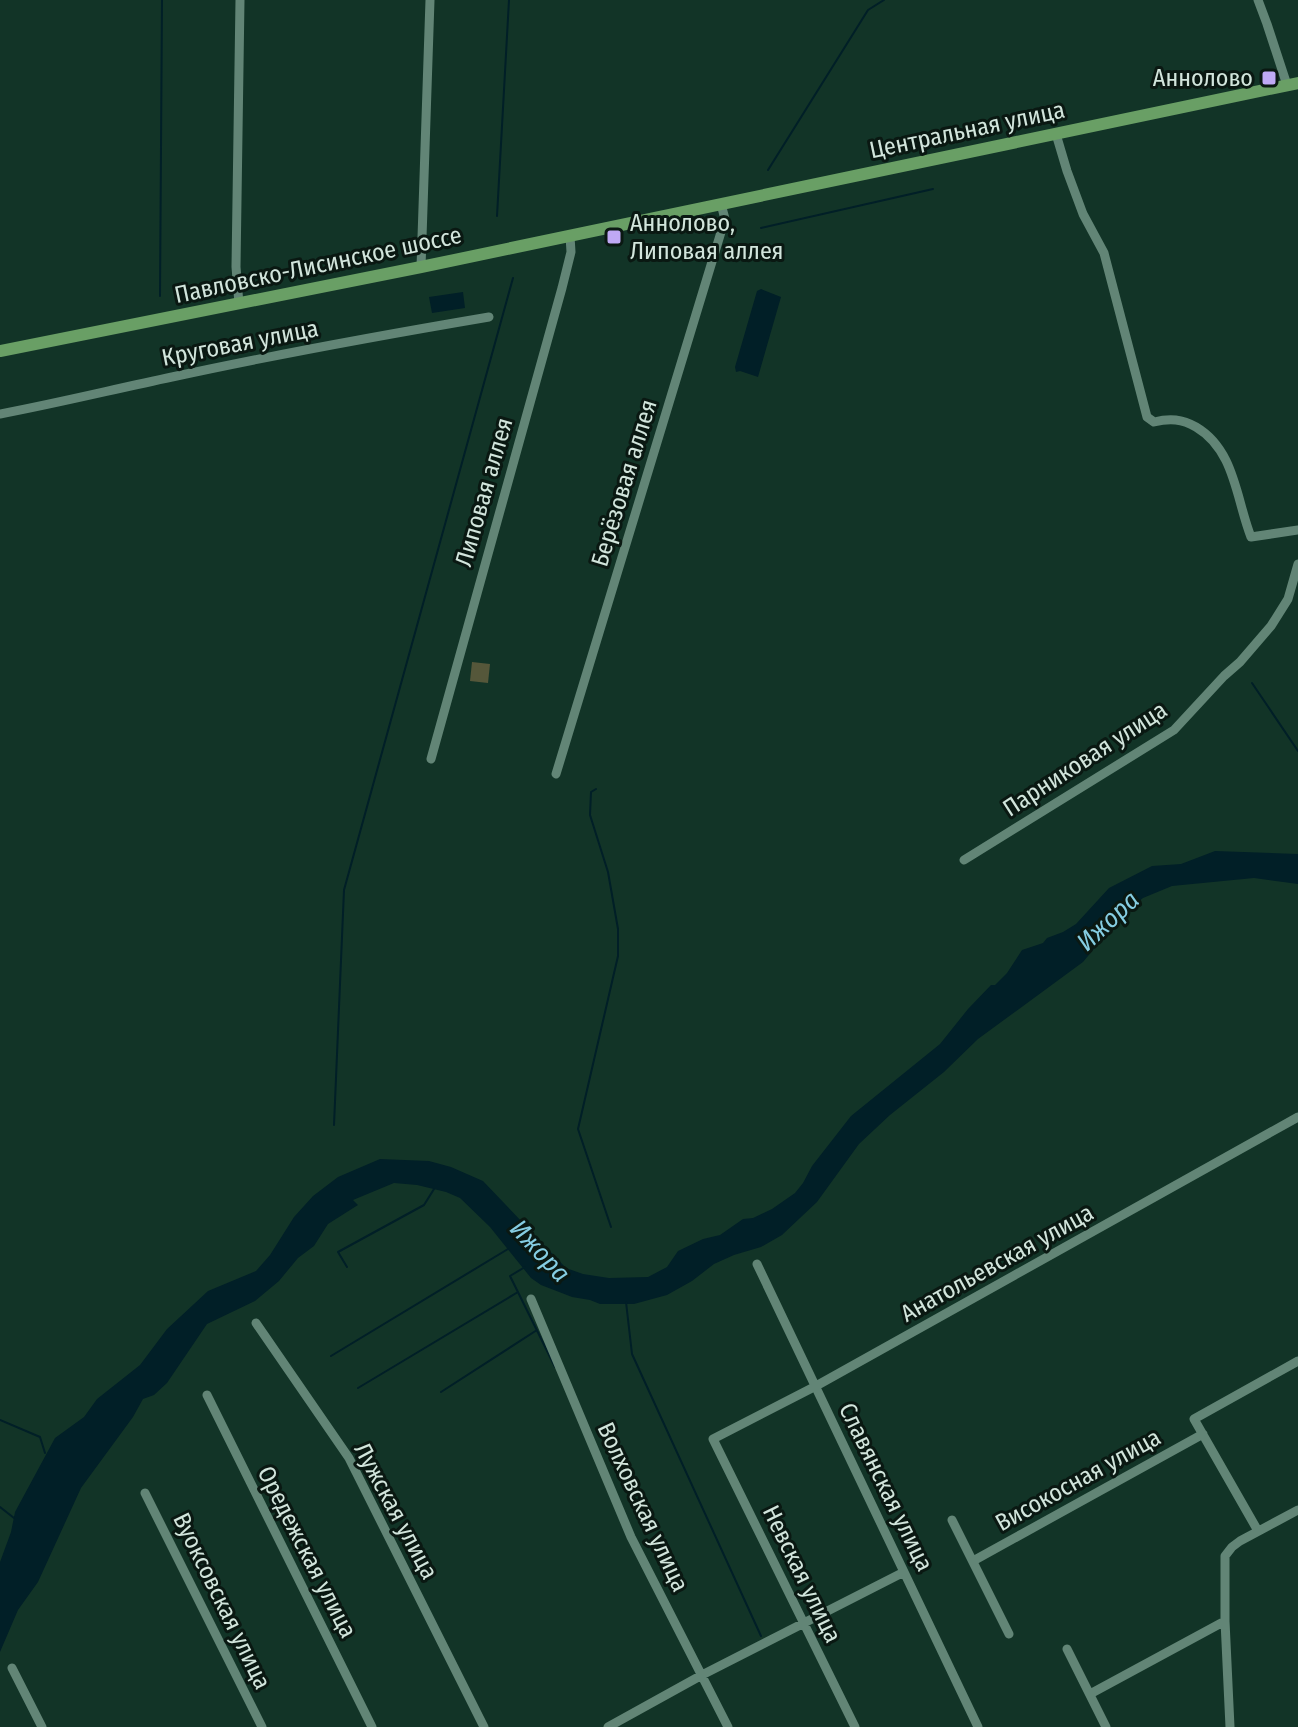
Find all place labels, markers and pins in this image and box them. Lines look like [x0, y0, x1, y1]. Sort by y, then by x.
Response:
place label: Аннолово [1153, 64, 1253, 92]
marker: Аннолово [1260, 69, 1278, 87]
place label: Аннолово, Липовая аллея [630, 209, 783, 265]
marker: Аннолово, Липовая аллея [605, 228, 623, 246]

